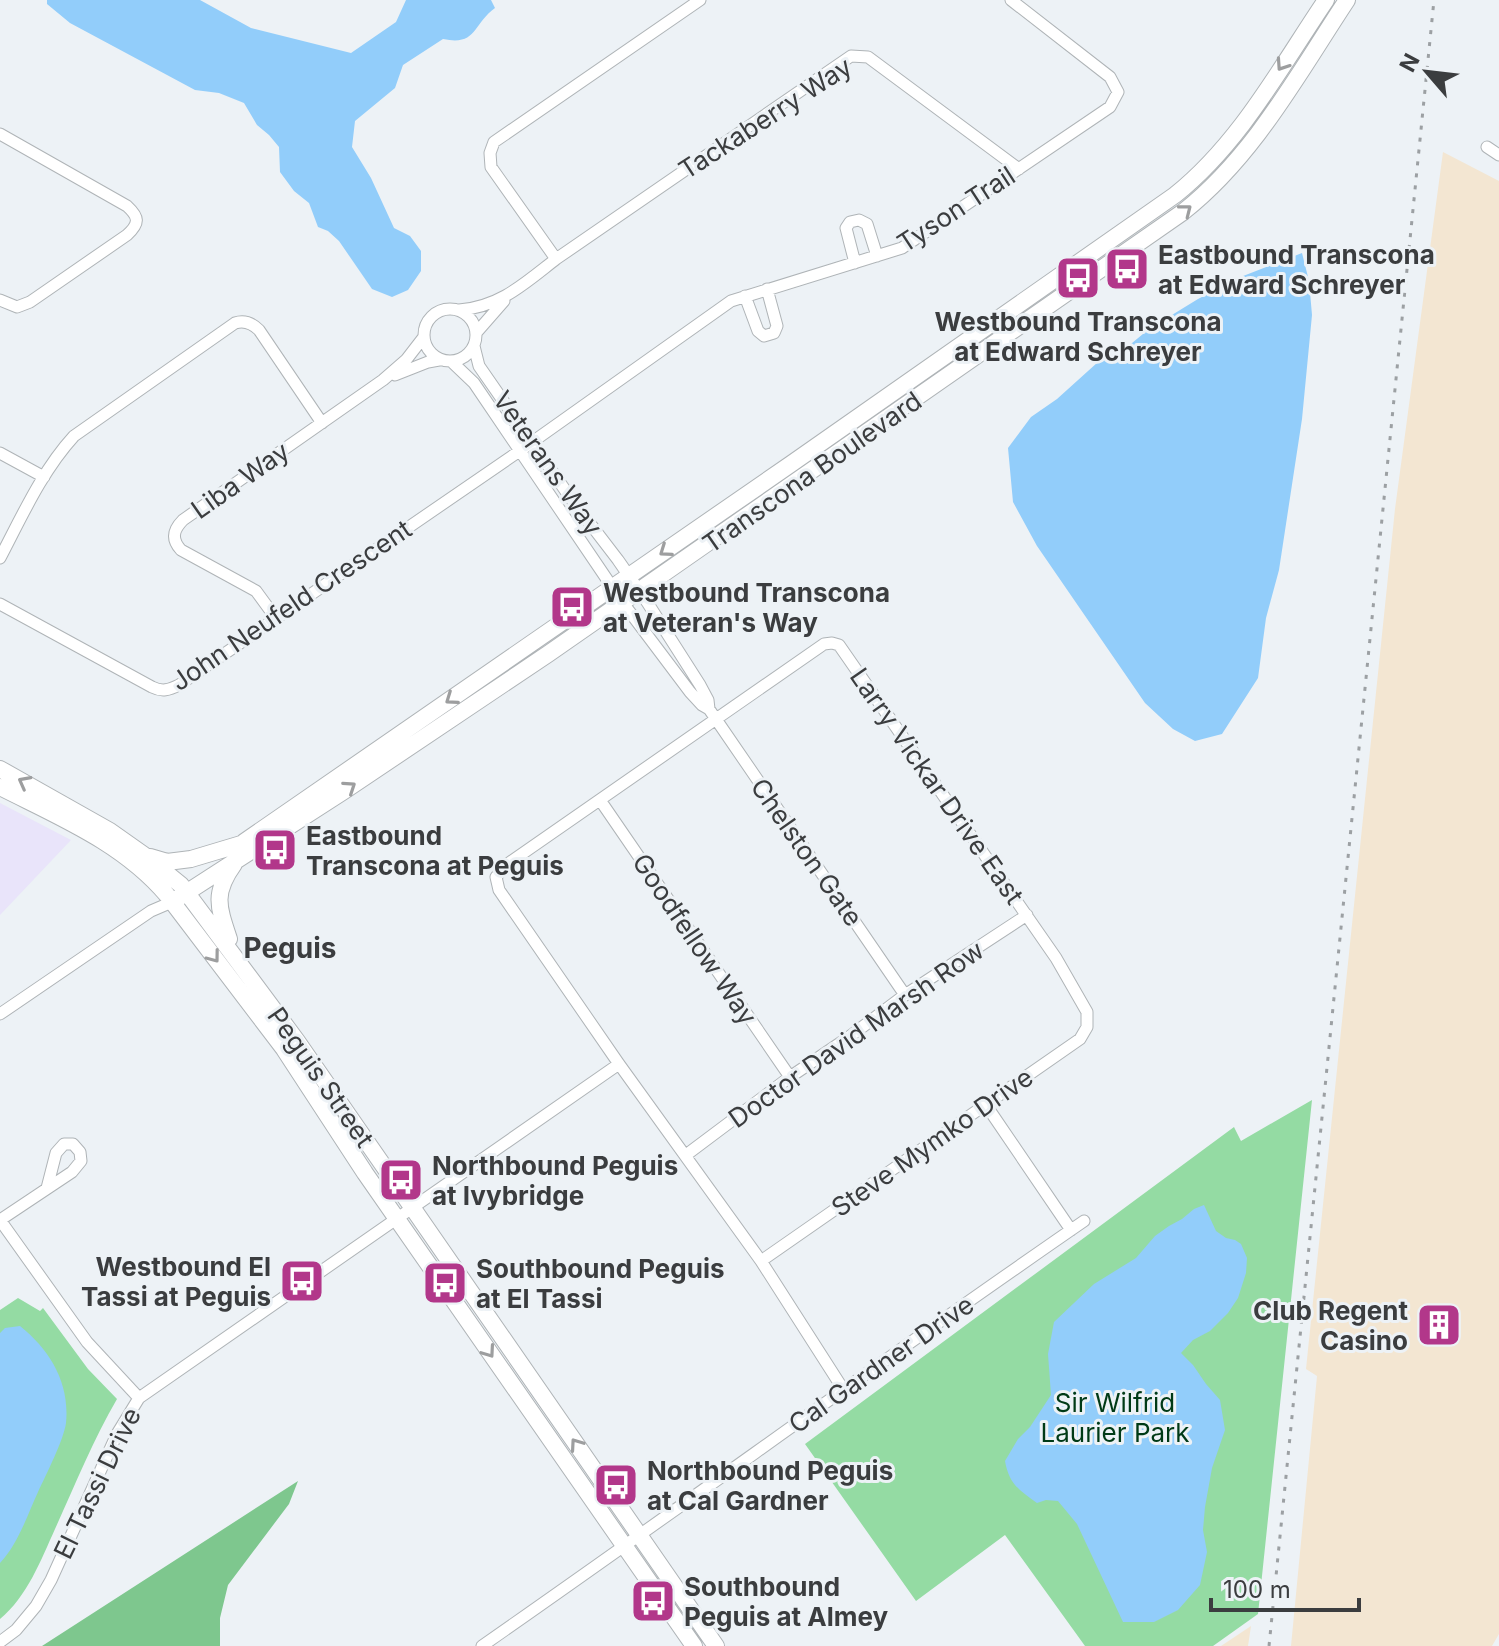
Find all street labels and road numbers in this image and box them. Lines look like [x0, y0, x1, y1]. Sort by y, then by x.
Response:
street label: Tackaberry Way [673, 51, 857, 185]
street label: Tyson Trail [891, 159, 1021, 259]
street label: Veterans Way [487, 385, 609, 541]
street label: Transcona Boulevard [697, 385, 927, 559]
street label: Liba Way [185, 435, 295, 525]
street label: John Neufeld Crescent [165, 513, 417, 697]
street label: Larry Vickar Drive East [844, 662, 1030, 910]
street label: Chelston Gate [745, 772, 869, 932]
street label: Goodfellow Way [626, 847, 764, 1031]
street label: Doctor David Marsh Row [722, 934, 990, 1134]
street label: Peguis Street [261, 1001, 381, 1153]
street label: Steve Mymko Drive [826, 1061, 1038, 1223]
street label: Cal Gardner Drive [783, 1289, 979, 1439]
street label: El Tassi Drive [47, 1402, 147, 1564]

